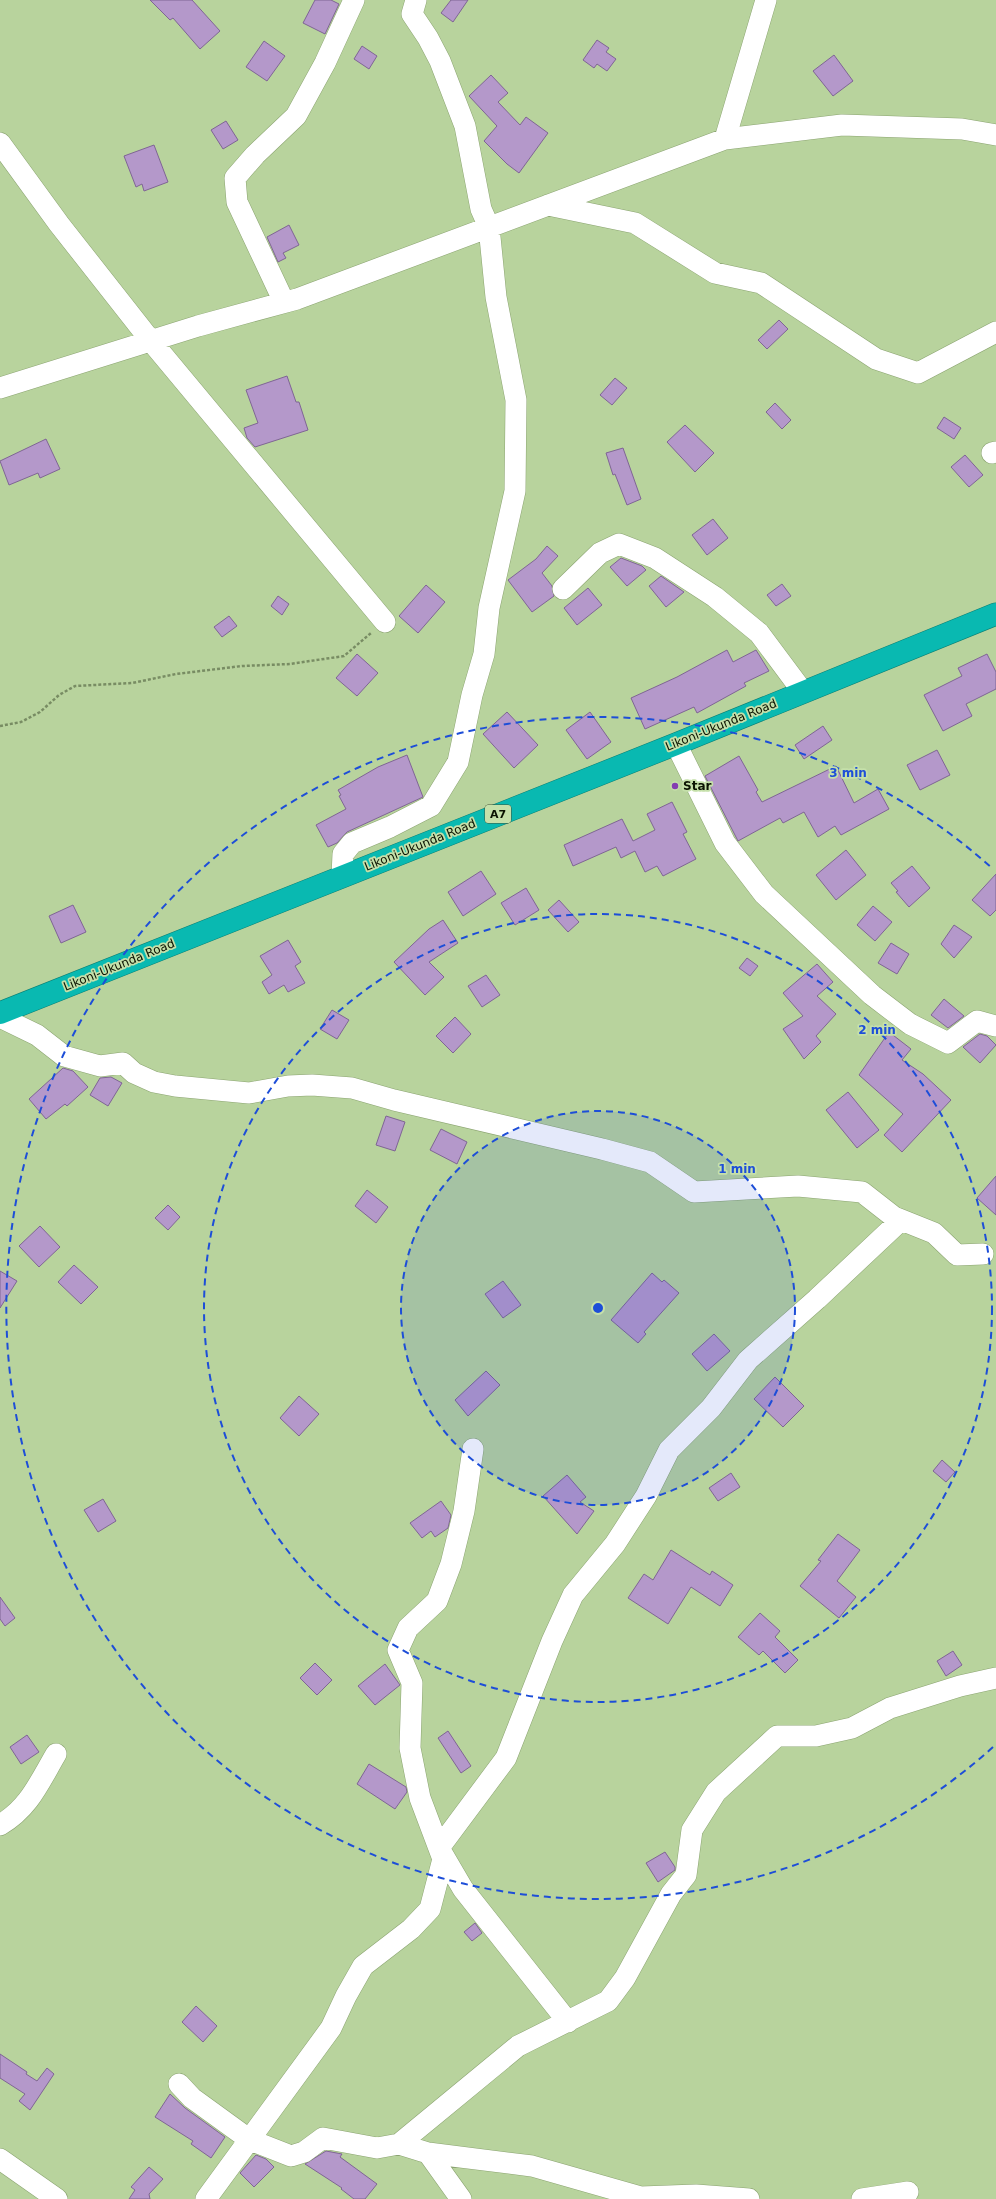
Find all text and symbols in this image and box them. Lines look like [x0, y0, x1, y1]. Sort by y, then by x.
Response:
street label: Likoni-Ukunda Road [663, 696, 779, 754]
text: 3 min [829, 766, 867, 780]
place label: Star [683, 779, 711, 793]
marker: Star [670, 781, 680, 791]
road number: A7 [485, 805, 511, 823]
street label: Likoni-Ukunda Road [362, 816, 478, 874]
street label: Likoni-Ukunda Road [61, 936, 177, 994]
text: 2 min [858, 1023, 896, 1037]
text: 1 min [718, 1162, 756, 1176]
centre of rings [591, 1301, 605, 1315]

